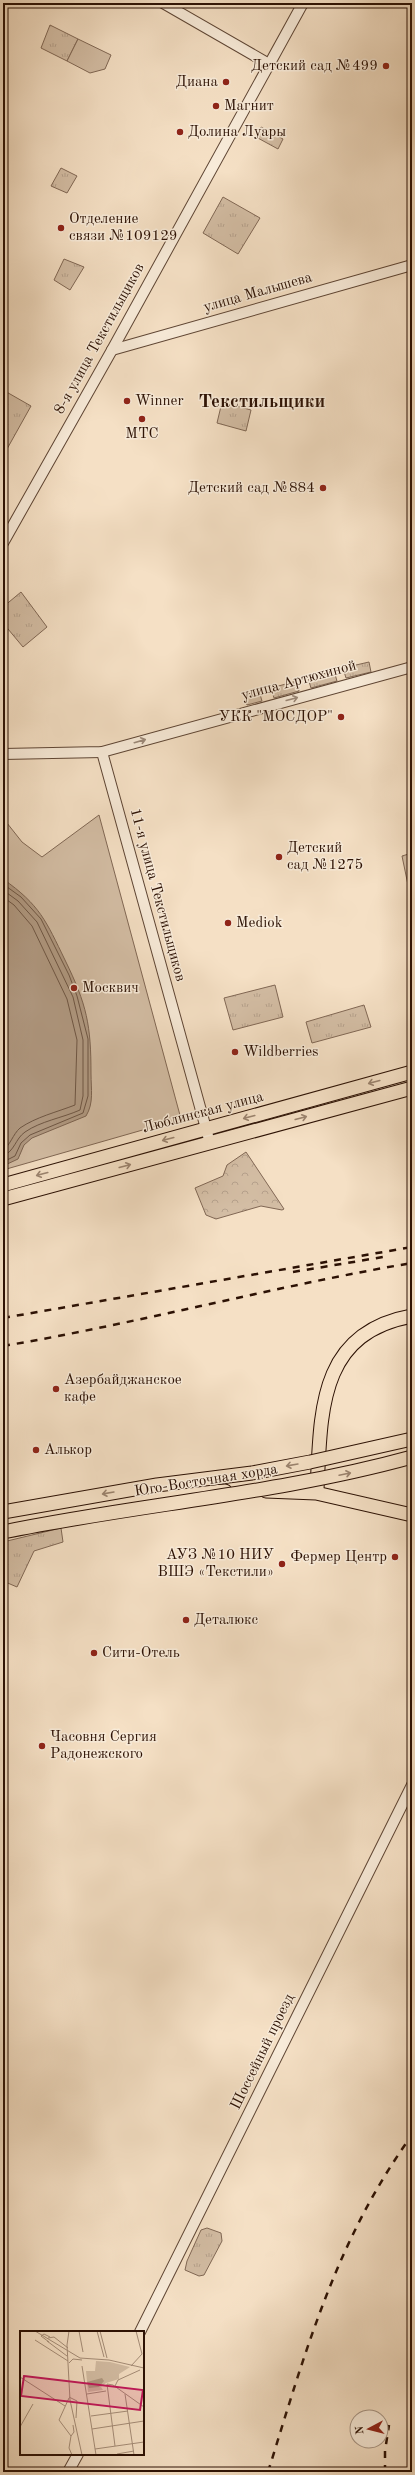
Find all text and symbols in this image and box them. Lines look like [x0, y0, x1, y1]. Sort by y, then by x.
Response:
place label: Детский сад №499 [251, 59, 378, 74]
marker: Детский сад №499 [381, 61, 391, 71]
place label: Диана [176, 75, 219, 90]
marker: Диана [221, 77, 231, 87]
place label: Магнит [224, 99, 274, 114]
marker: Магнит [211, 101, 221, 111]
place label: Долина Луары [188, 125, 286, 140]
marker: Долина Луары [175, 127, 185, 137]
place label: Отделение связи №109129 [69, 212, 178, 244]
marker: Отделение связи №109129 [56, 223, 66, 233]
street label: 8-я улица Текстильщиков [52, 261, 148, 417]
street label: улица Малышева [202, 270, 315, 316]
district label: Текстильщики [199, 393, 326, 412]
place label: Winner [135, 394, 184, 409]
marker: Winner [122, 396, 132, 406]
marker: МТС [137, 414, 147, 424]
place label: МТС [125, 427, 159, 442]
place label: Детский сад №884 [188, 481, 315, 496]
marker: Детский сад №884 [318, 483, 328, 493]
street label: улица Артюхиной [240, 658, 358, 704]
one-way arrow [285, 695, 298, 702]
place label: УКК "МОСДОР" [219, 710, 333, 725]
marker: УКК "МОСДОР" [336, 712, 346, 722]
one-way arrow [133, 737, 146, 744]
street label: 11-я улица Текстильщиков [127, 807, 187, 983]
place label: Детский сад №1275 [287, 841, 363, 873]
marker: Детский сад №1275 [274, 852, 284, 862]
place label: Mediok [236, 916, 283, 931]
marker: Mediok [223, 918, 233, 928]
place label: Москвич [82, 981, 139, 996]
marker: Москвич [69, 983, 79, 993]
place label: Wildberries [243, 1045, 319, 1060]
marker: Wildberries [230, 1047, 240, 1057]
one-way arrow [368, 1079, 381, 1086]
street label: Люблинская улица [141, 1089, 266, 1136]
one-way arrow [243, 1114, 256, 1121]
one-way arrow [295, 1114, 308, 1121]
one-way arrow [162, 1136, 175, 1144]
one-way arrow [118, 1161, 131, 1169]
one-way arrow [36, 1171, 49, 1178]
place label: Азербайджанское кафе [64, 1373, 182, 1405]
marker: Азербайджанское кафе [51, 1384, 61, 1394]
place label: Алькор [44, 1443, 92, 1458]
marker: Алькор [31, 1445, 41, 1455]
street label: Юго-Восточная хорда [133, 1462, 279, 1500]
one-way arrow [286, 1462, 299, 1470]
one-way arrow [338, 1469, 351, 1477]
one-way arrow [102, 1489, 115, 1497]
place label: АУЗ №10 НИУ ВШЭ «Текстили» [157, 1548, 274, 1580]
place label: Фермер Центр [290, 1550, 387, 1565]
marker: Фермер Центр [390, 1552, 400, 1562]
marker: АУЗ №10 НИУ ВШЭ «Текстили» [277, 1559, 287, 1569]
place label: Деталюкс [194, 1613, 259, 1628]
marker: Деталюкс [181, 1615, 191, 1625]
place label: Сити-Отель [102, 1646, 180, 1661]
marker: Сити-Отель [89, 1648, 99, 1658]
place label: Часовня Сергия Радонежского [50, 1730, 157, 1762]
marker: Часовня Сергия Радонежского [37, 1741, 47, 1751]
street label: Шоссейный проезд [229, 1991, 298, 2112]
inset map [20, 2331, 144, 2455]
north arrow [349, 2409, 389, 2449]
text: N [355, 2425, 367, 2435]

